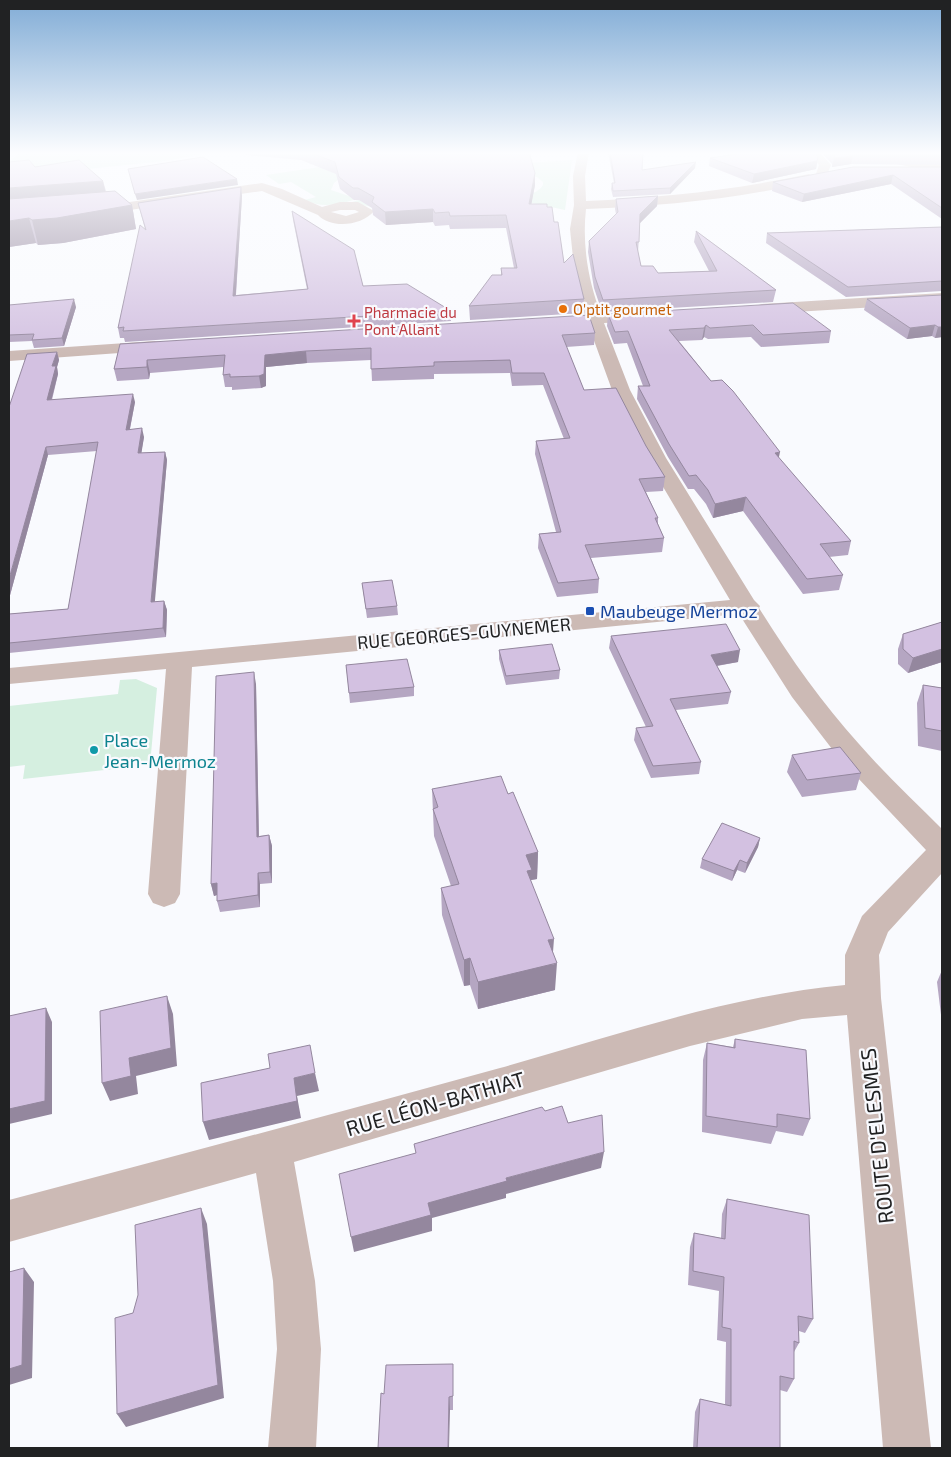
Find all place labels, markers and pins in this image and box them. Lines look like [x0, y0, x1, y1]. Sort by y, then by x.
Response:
place label: O'ptit gourmet [573, 300, 672, 318]
place label: Pharmacie du Pont Allant [364, 303, 457, 338]
marker: O'ptit gourmet [557, 303, 569, 315]
marker: Pharmacie du Pont Allant [348, 315, 360, 327]
place label: Maubeuge Mermoz [600, 600, 758, 622]
marker: Maubeuge Mermoz [584, 605, 596, 617]
place label: Place Jean-Mermoz [104, 729, 216, 772]
marker: Place Jean-Mermoz [88, 744, 100, 756]

